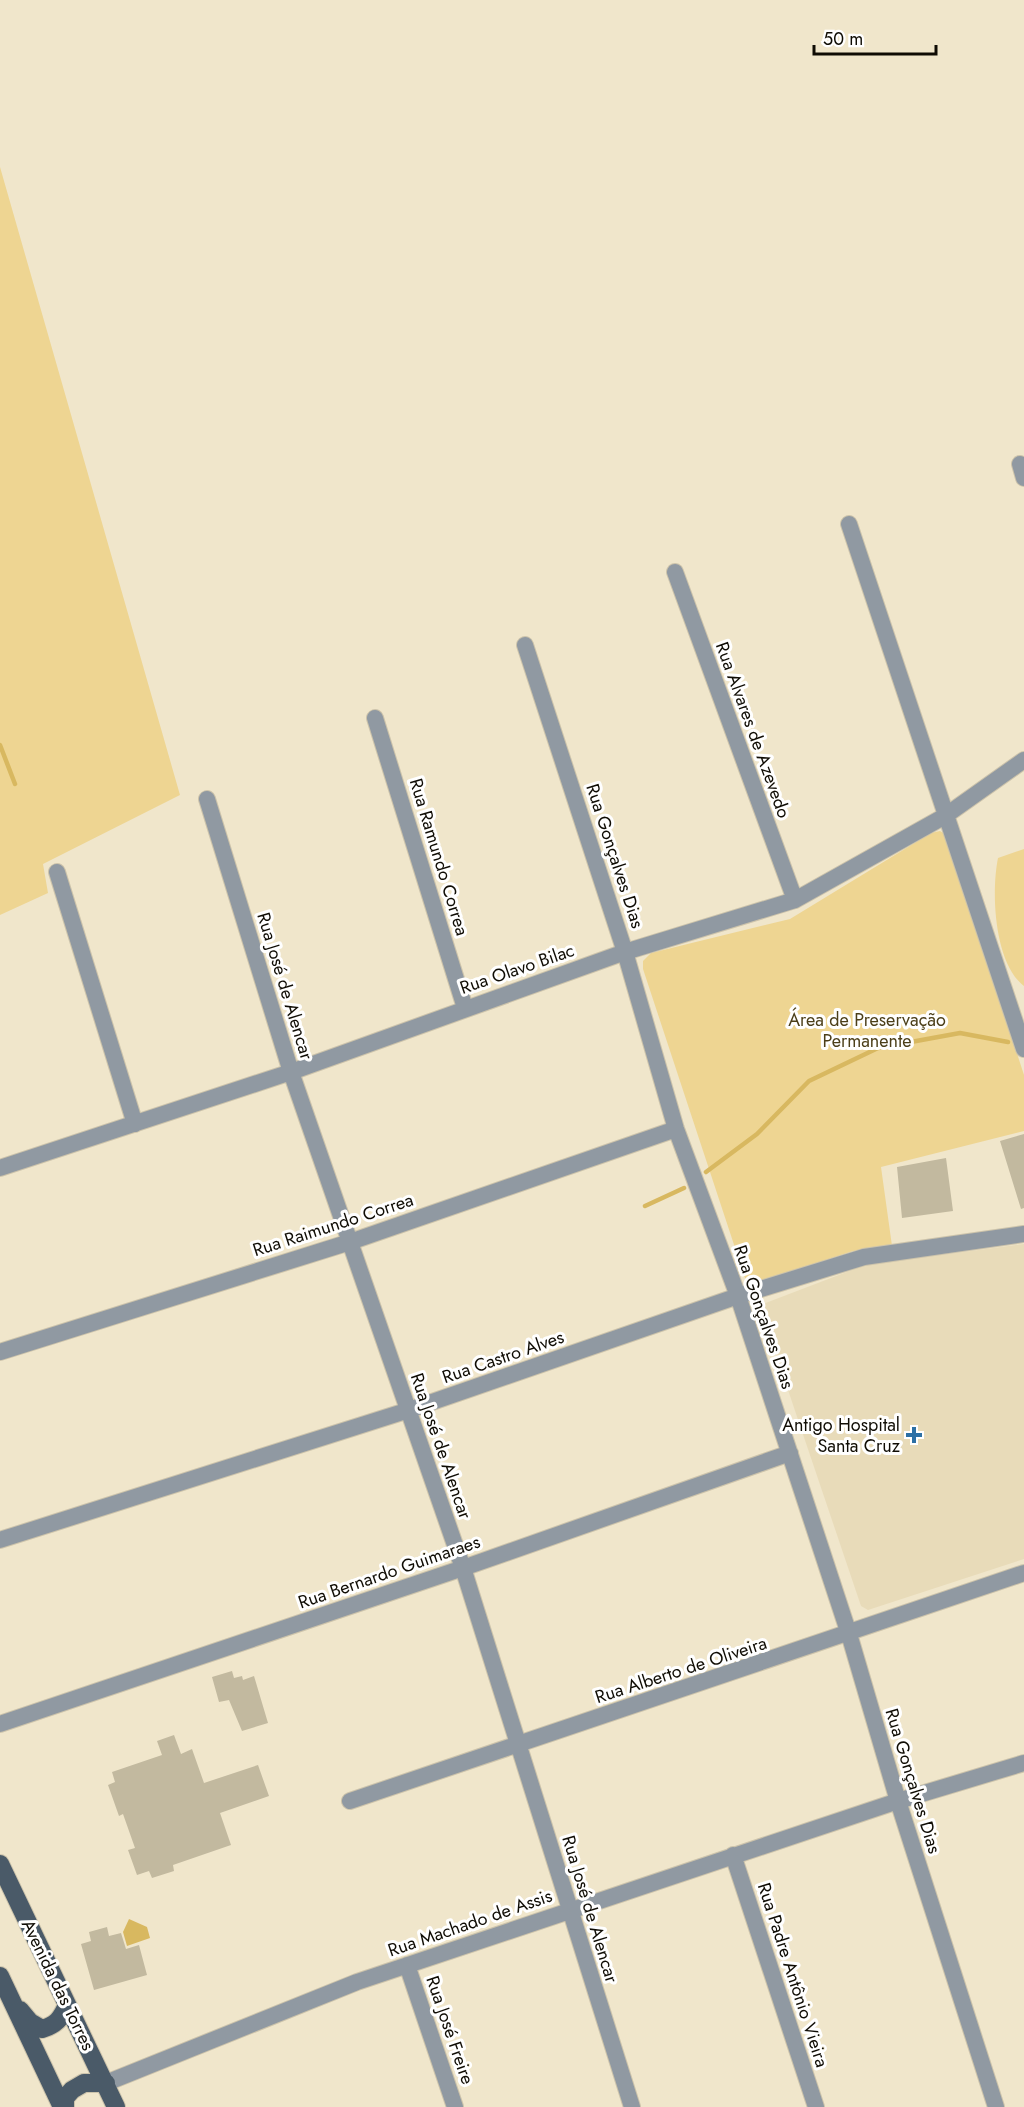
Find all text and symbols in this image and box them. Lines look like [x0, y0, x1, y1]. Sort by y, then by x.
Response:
scale bar [814, 18, 936, 56]
text: 50 m [823, 26, 863, 52]
street label: Rua Alvares de Azevedo [709, 638, 797, 822]
street label: Rua Ramundo Correa [403, 775, 475, 939]
street label: Rua Gonçalves Dias [579, 780, 651, 932]
street label: Rua José de Alencar [250, 909, 320, 1064]
street label: Rua Olavo Bilac [456, 937, 578, 1001]
park label: Área de Preservação Permanente [788, 1007, 946, 1054]
street label: Rua Raimundo Correa [249, 1187, 417, 1263]
street label: Rua Gonçalves Dias [727, 1242, 801, 1392]
street label: Rua Castro Alves [438, 1324, 568, 1390]
street label: Rua José de Alencar [404, 1370, 478, 1523]
place label: Antigo Hospital Santa Cruz [782, 1412, 901, 1459]
marker: Antigo Hospital Santa Cruz [905, 1426, 923, 1444]
street label: Rua Bernardo Guimaraes [294, 1529, 484, 1615]
street label: Rua Alberto de Oliveira [592, 1630, 770, 1710]
street label: Rua Gonçalves Dias [879, 1705, 947, 1857]
street label: Rua José de Alencar [555, 1832, 625, 1987]
street label: Rua Padre Antônio Vieira [751, 1879, 835, 2071]
street label: Rua Machado de Assis [384, 1883, 556, 1963]
street label: Avenida das Torres [15, 1915, 101, 2055]
street label: Rua José Freire [419, 1972, 481, 2088]

